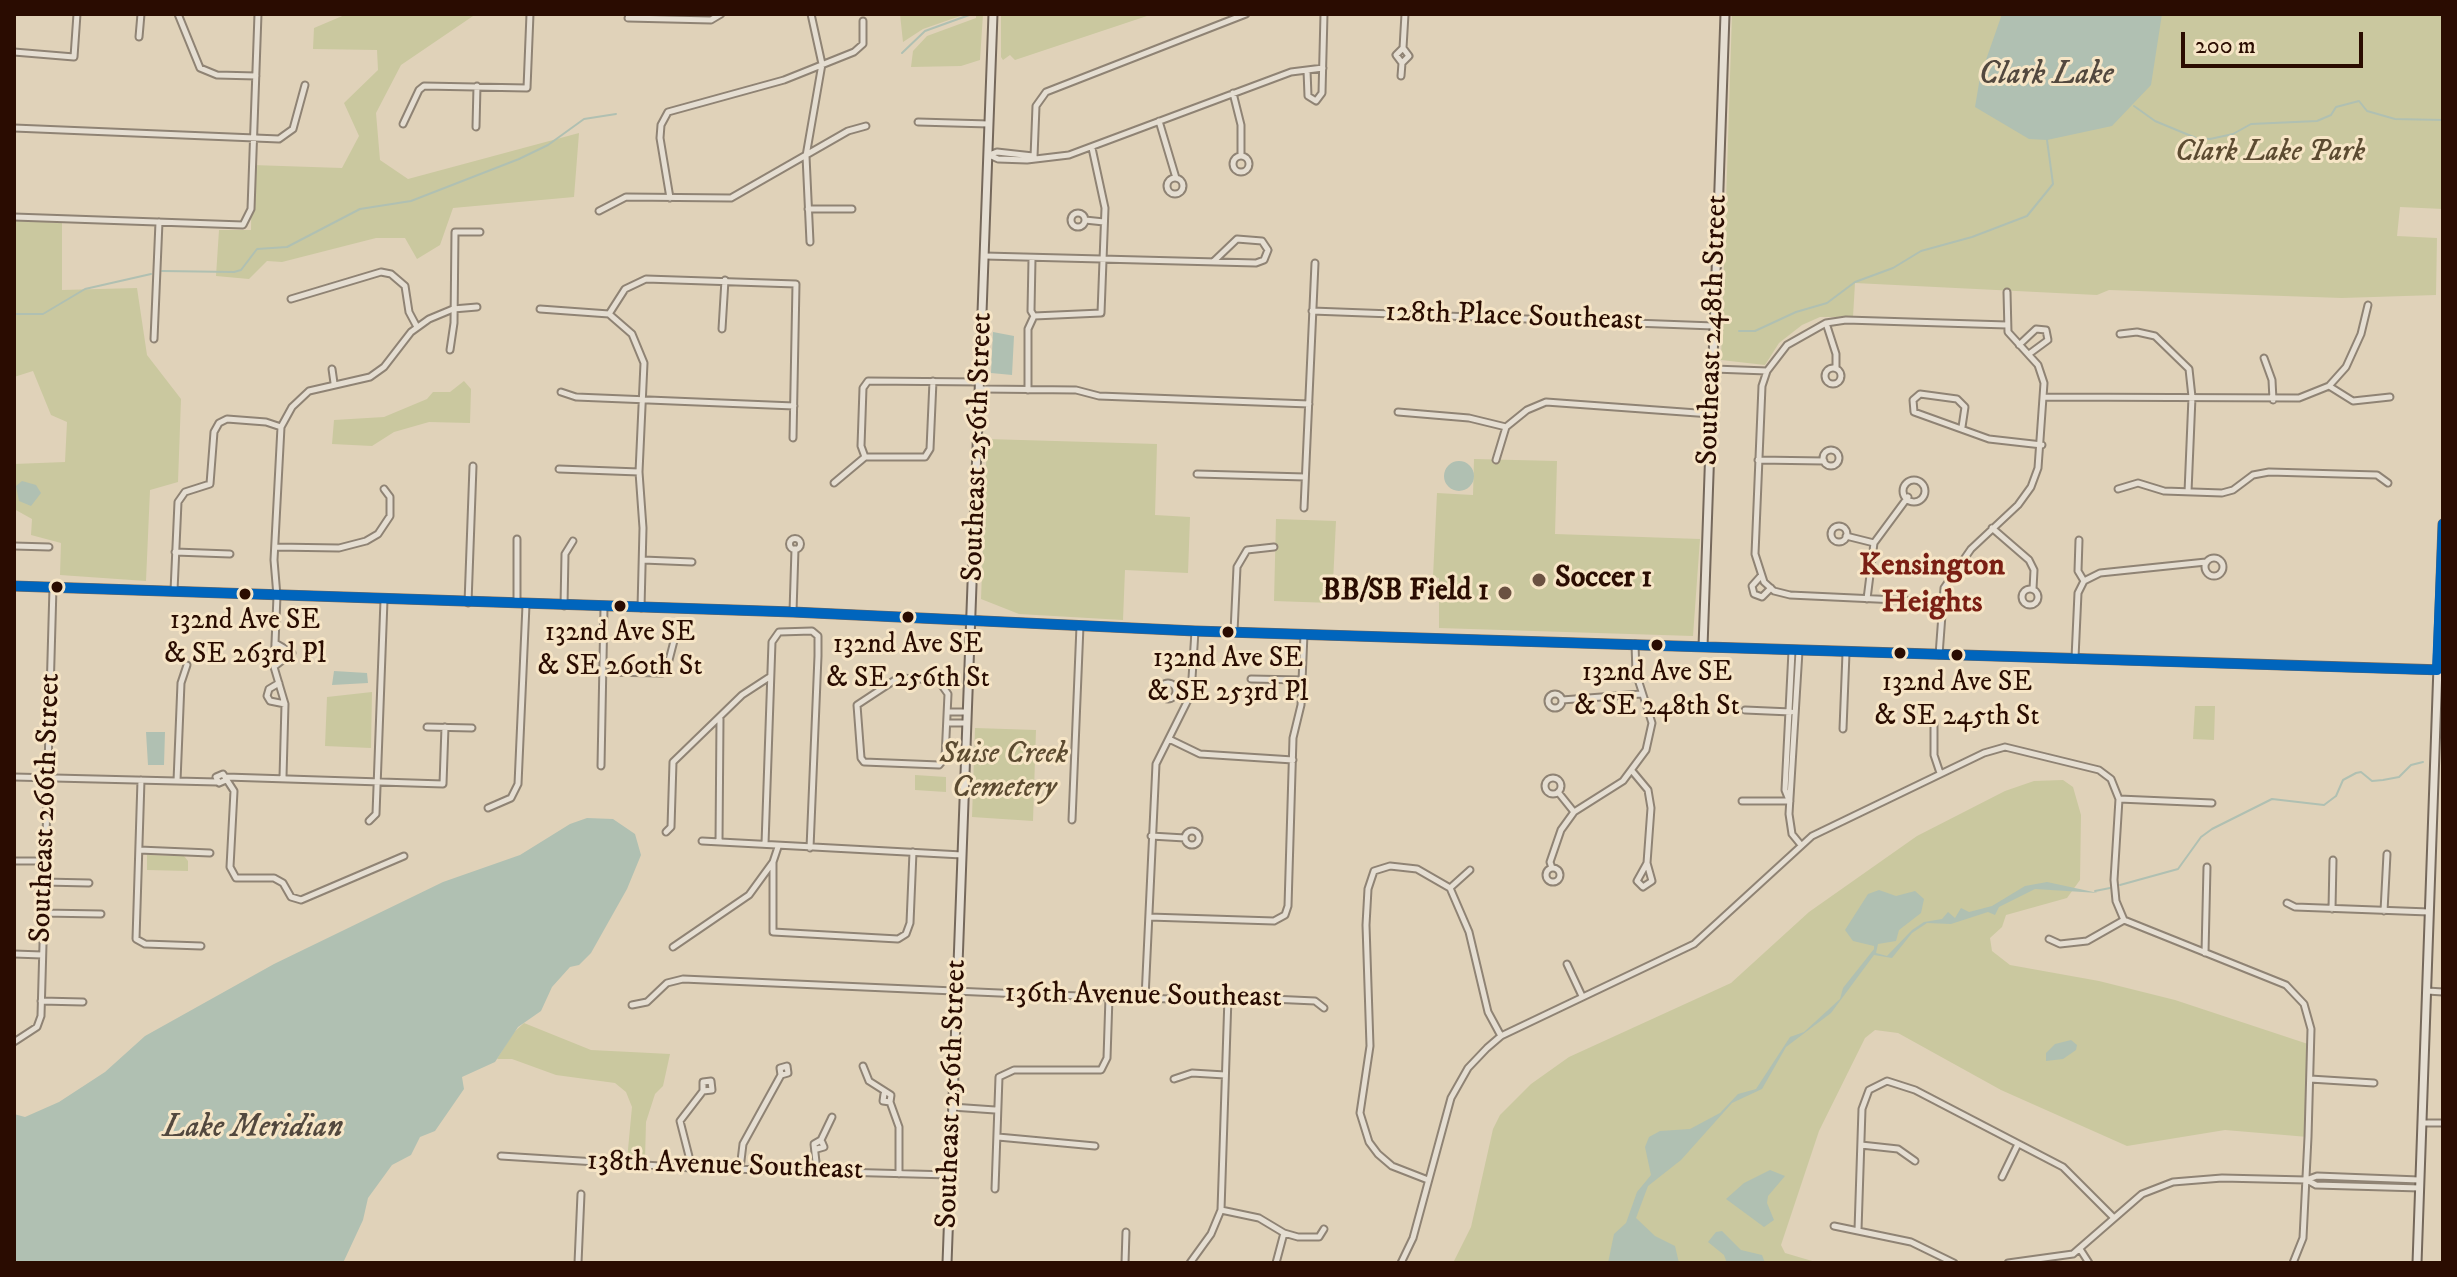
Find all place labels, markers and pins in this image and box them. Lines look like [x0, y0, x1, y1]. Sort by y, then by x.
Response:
place label: Soccer 1 [1555, 562, 1652, 598]
marker: Soccer 1 [1530, 571, 1548, 589]
place label: BB/SB Field 1 [1322, 575, 1489, 611]
unlabelled marker [49, 579, 65, 595]
marker: BB/SB Field 1 [1496, 584, 1514, 602]
marker: 132nd Ave SE & SE 263rd Pl [237, 586, 253, 602]
marker: 132nd Ave SE & SE 260th St [612, 598, 628, 614]
place label: 132nd Ave SE & SE 263rd Pl [164, 605, 326, 671]
marker: 132nd Ave SE & SE 256th St [900, 609, 916, 625]
place label: 132nd Ave SE & SE 260th St [538, 617, 702, 683]
marker: 132nd Ave SE & SE 253rd Pl [1220, 624, 1236, 640]
place label: 132nd Ave SE & SE 256th St [826, 629, 990, 695]
marker: 132nd Ave SE & SE 248th St [1649, 637, 1665, 653]
place label: 132nd Ave SE & SE 253rd Pl [1148, 643, 1308, 709]
unlabelled marker [1892, 645, 1908, 661]
marker: 132nd Ave SE & SE 245th St [1949, 647, 1965, 663]
place label: 132nd Ave SE & SE 248th St [1574, 657, 1740, 723]
place label: 132nd Ave SE & SE 245th St [1875, 667, 2039, 733]

